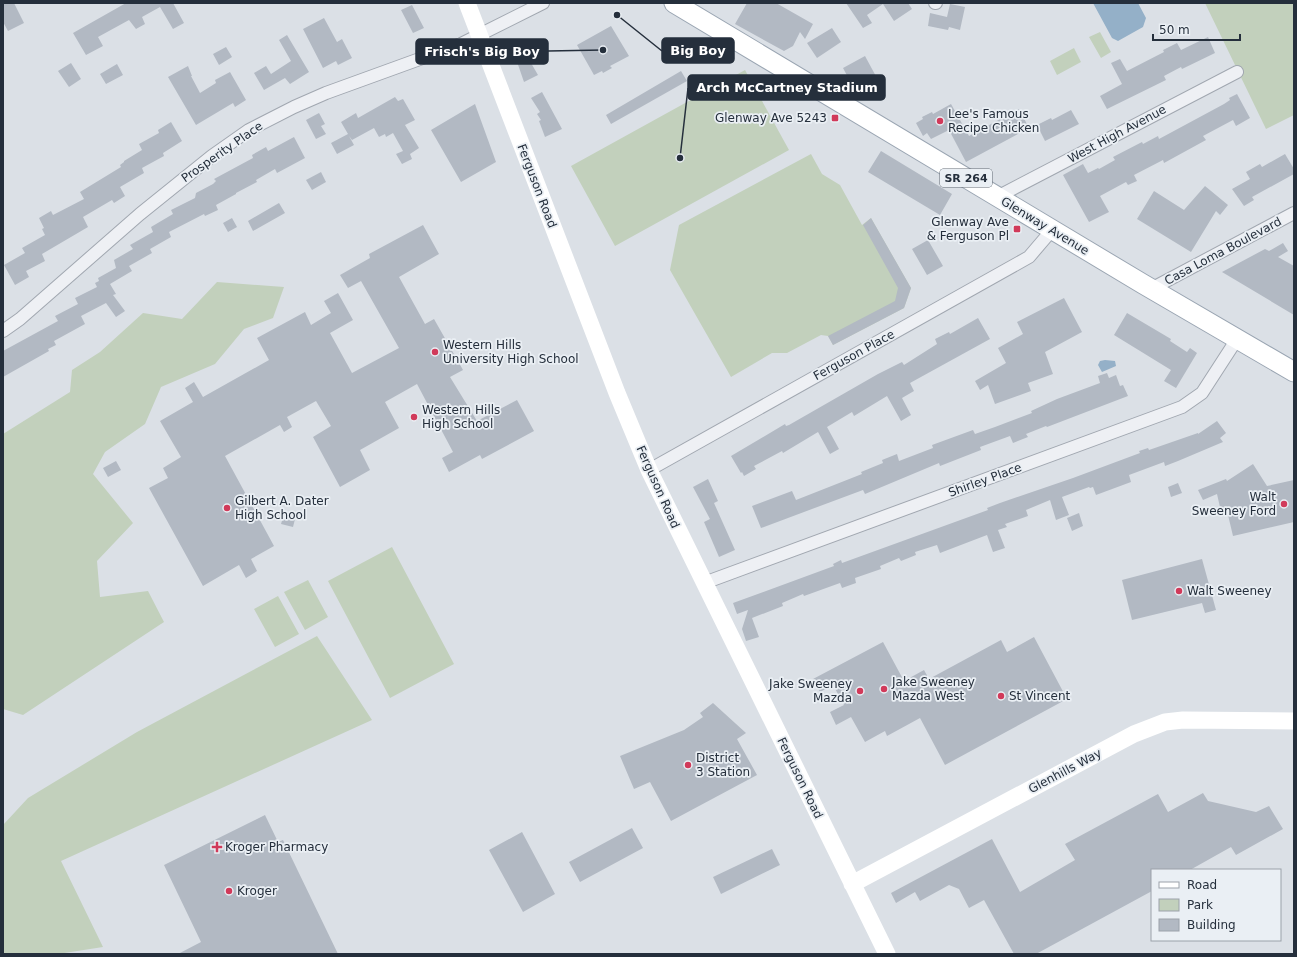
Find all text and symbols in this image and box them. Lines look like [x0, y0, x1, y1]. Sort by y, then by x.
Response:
scale bar [1153, 16, 1240, 42]
text: 50 m [1159, 23, 1190, 37]
callout: Big Boy [662, 38, 734, 63]
callout: Frisch's Big Boy [416, 39, 548, 64]
text: Big Boy [670, 43, 726, 58]
text: Frisch's Big Boy [424, 44, 540, 59]
callout: Arch McCartney Stadium [688, 75, 885, 100]
text: Arch McCartney Stadium [696, 80, 878, 95]
street label: West High Avenue [1065, 102, 1169, 166]
place label: Lee's Famous Recipe Chicken [948, 107, 1039, 135]
place label: Glenway Ave 5243 [715, 111, 827, 125]
marker: Glenway Ave 5243 [830, 113, 840, 123]
marker: Lee's Famous Recipe Chicken [935, 116, 945, 126]
street label: Prosperity Place [179, 119, 265, 185]
street label: Ferguson Road [515, 142, 559, 230]
road number: SR 264 [940, 169, 992, 187]
street label: Glenway Avenue [998, 194, 1092, 258]
street label: Casa Loma Boulevard [1162, 214, 1284, 288]
place label: Glenway Ave & Ferguson Pl [927, 215, 1009, 243]
marker: Glenway Ave & Ferguson Pl [1012, 224, 1022, 234]
street label: Ferguson Place [811, 327, 897, 383]
place label: Western Hills University High School [443, 338, 579, 366]
marker: Western Hills University High School [430, 347, 440, 357]
place label: Western Hills High School [422, 403, 500, 431]
marker: Western Hills High School [409, 412, 419, 422]
street label: Ferguson Road [634, 444, 682, 530]
street label: Shirley Place [946, 460, 1024, 500]
place label: Walt Sweeney Ford [1192, 490, 1276, 518]
place label: Gilbert A. Dater High School [235, 494, 329, 522]
marker: Walt Sweeney Ford [1279, 499, 1289, 509]
marker: Gilbert A. Dater High School [222, 503, 232, 513]
place label: Walt Sweeney [1187, 584, 1272, 598]
marker: Walt Sweeney [1174, 586, 1184, 596]
place label: Jake Sweeney Mazda West [891, 675, 975, 703]
place label: Jake Sweeney Mazda [768, 677, 852, 705]
marker: Jake Sweeney Mazda West [879, 684, 889, 694]
marker: Jake Sweeney Mazda [855, 686, 865, 696]
place label: St Vincent [1009, 689, 1071, 703]
marker: St Vincent [996, 691, 1006, 701]
street label: Ferguson Road [774, 735, 826, 821]
street label: Glenhills Way [1026, 746, 1104, 796]
place label: District 3 Station [696, 751, 750, 779]
marker: District 3 Station [683, 760, 693, 770]
place label: Kroger Pharmacy [225, 840, 328, 854]
marker: Kroger Pharmacy [212, 842, 222, 852]
legend [1151, 869, 1281, 941]
text: Road [1187, 878, 1217, 892]
place label: Kroger [237, 884, 277, 898]
marker: Kroger [224, 886, 234, 896]
text: Park [1187, 898, 1213, 912]
text: Building [1187, 918, 1236, 932]

